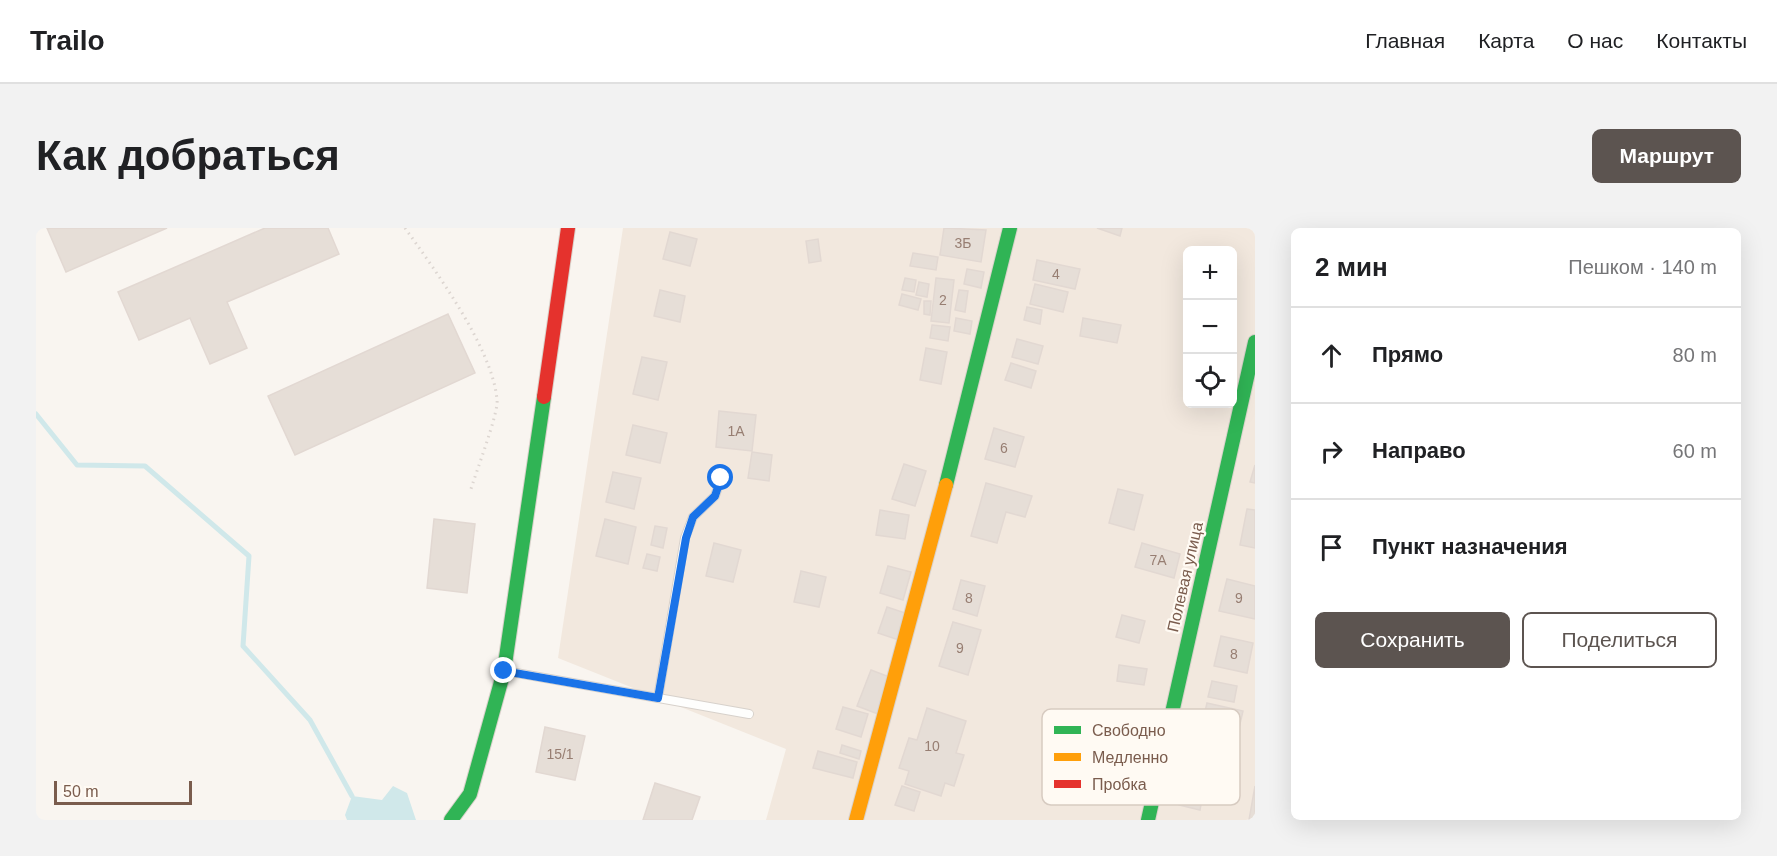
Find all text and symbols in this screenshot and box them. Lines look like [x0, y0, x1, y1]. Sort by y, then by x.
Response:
text: Trailo [30, 25, 105, 56]
text: Главная [1365, 29, 1445, 52]
text: Карта [1478, 29, 1534, 52]
text: О нас [1567, 29, 1623, 52]
text: Контакты [1656, 29, 1747, 52]
button: Маршрут [1592, 129, 1741, 183]
text: Как добраться [36, 132, 340, 179]
house number: 3Б [955, 235, 971, 251]
map controls [1183, 246, 1237, 408]
button: + [1183, 246, 1237, 300]
text: 2 мин [1315, 252, 1388, 282]
text: Пешком · 140 m [1568, 256, 1717, 278]
house number: 4 [1052, 266, 1060, 282]
house number: 2 [939, 292, 947, 308]
button: − [1183, 300, 1237, 354]
icon: ahead [1315, 339, 1348, 372]
text: Прямо [1372, 342, 1443, 367]
text: 80 m [1673, 344, 1717, 366]
button: locate [1183, 354, 1237, 408]
house number: 1А [727, 423, 745, 439]
icon: right [1315, 435, 1348, 468]
text: Направо [1372, 438, 1466, 463]
house number: 6 [1000, 440, 1008, 456]
text: 60 m [1673, 440, 1717, 462]
route start [707, 464, 733, 490]
street label: Полевая улица [1164, 520, 1206, 634]
icon: arrive [1315, 531, 1348, 564]
text: Пункт назначения [1372, 534, 1568, 559]
house number: 7А [1149, 552, 1167, 568]
house number: 8 [965, 590, 973, 606]
house number: 9 [1235, 590, 1243, 606]
button: Сохранить [1315, 612, 1510, 668]
button: Поделиться [1522, 612, 1717, 668]
house number: 9 [956, 640, 964, 656]
house number: 8 [1230, 646, 1238, 662]
route end [490, 657, 516, 683]
legend [1042, 709, 1240, 805]
text: Свободно [1092, 722, 1166, 739]
house number: 10 [924, 738, 940, 754]
house number: 15/1 [546, 746, 574, 762]
text: Медленно [1092, 749, 1168, 766]
text: Пробка [1092, 776, 1147, 793]
scale bar [54, 778, 192, 806]
text: 50 m [63, 783, 99, 800]

